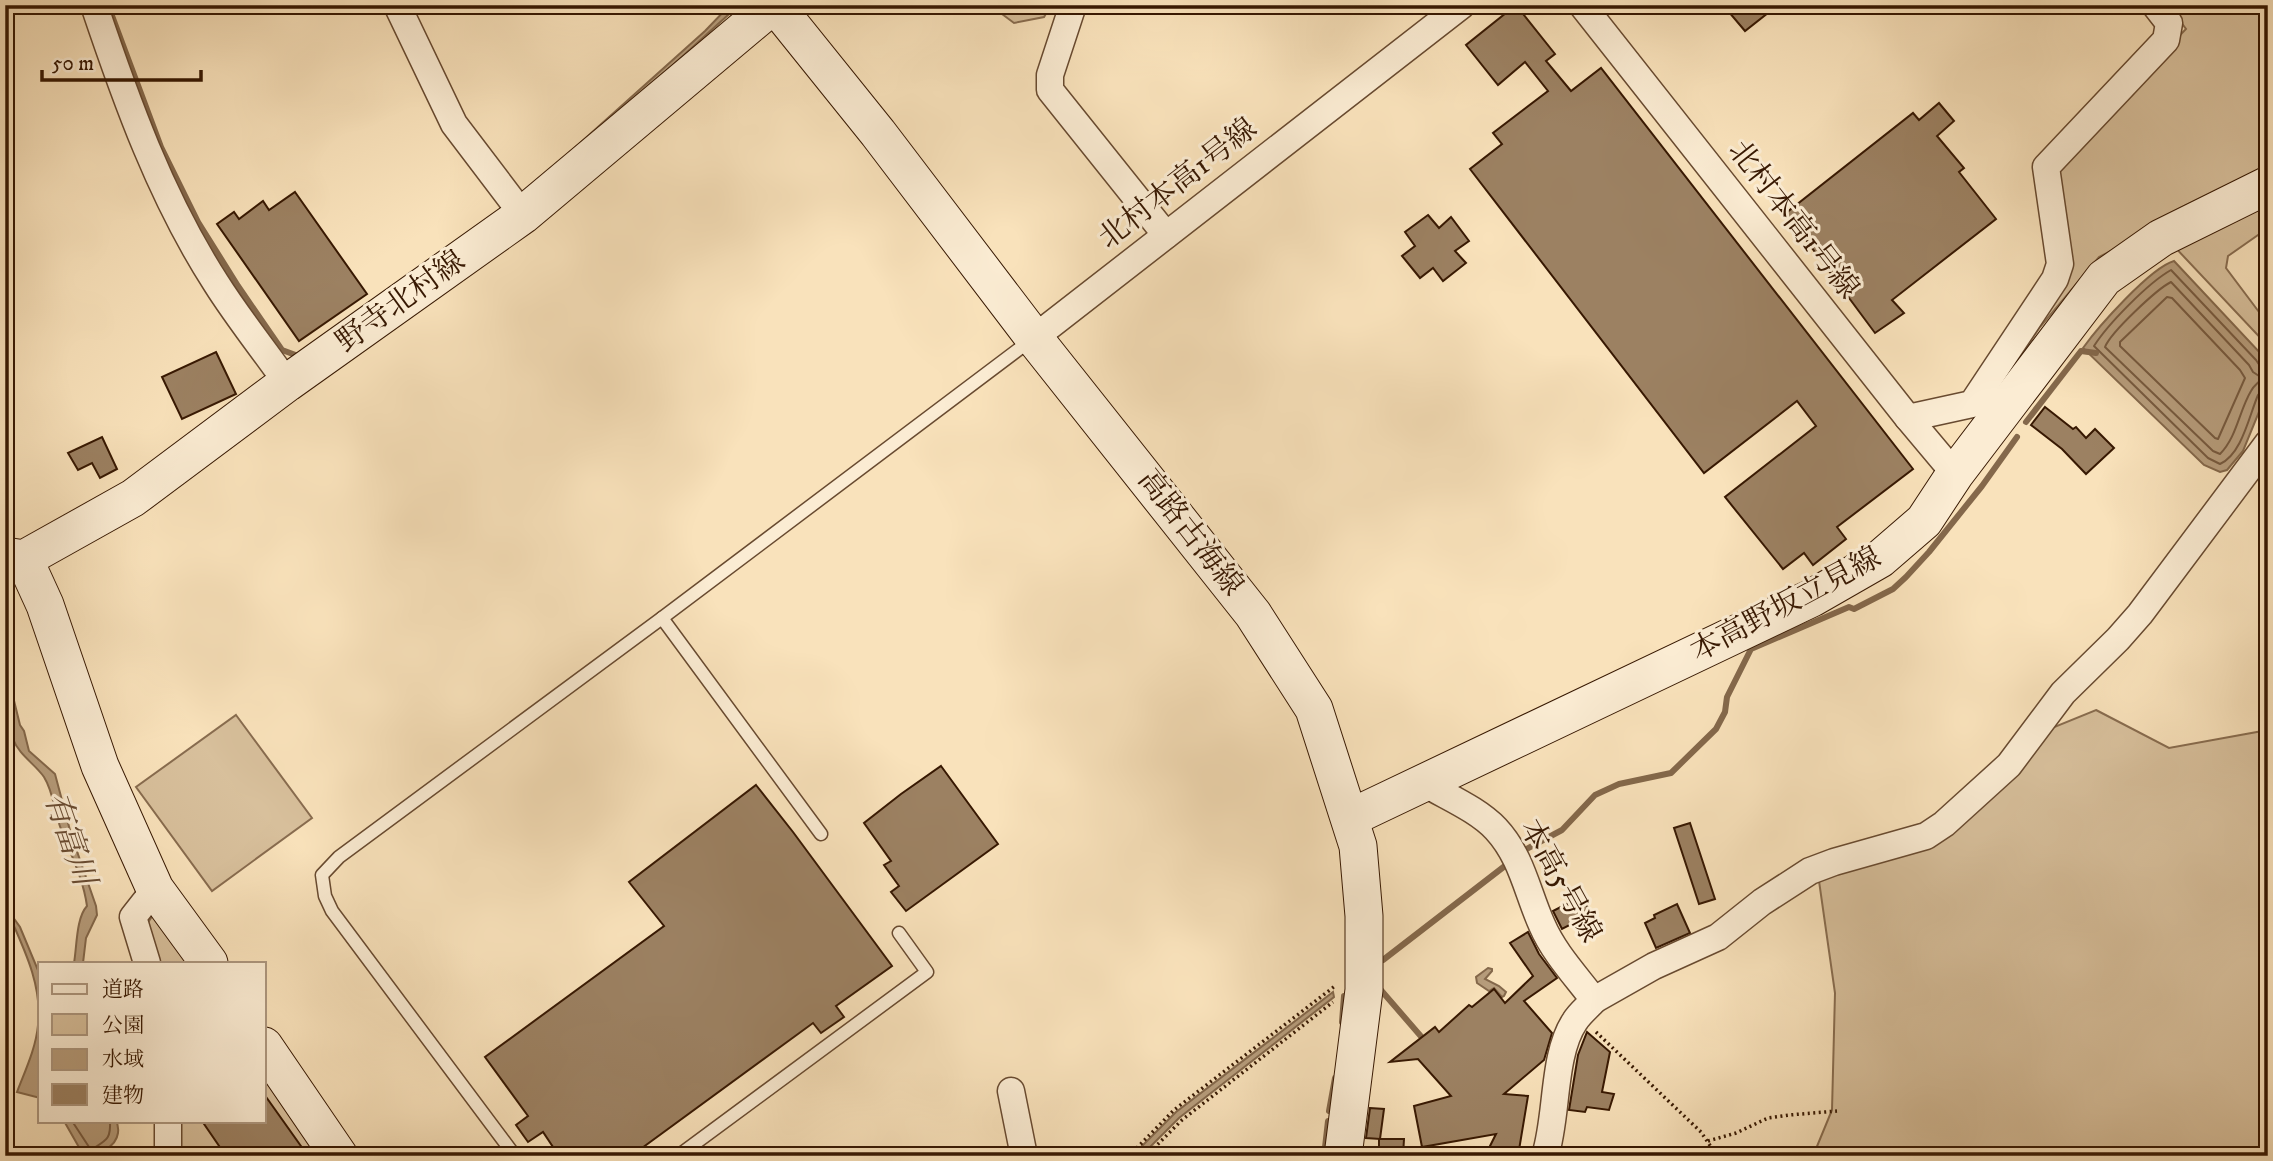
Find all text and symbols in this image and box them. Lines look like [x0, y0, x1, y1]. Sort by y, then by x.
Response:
scale bar [42, 38, 201, 82]
text: 50 m [52, 51, 94, 77]
street label: 北村本高1号線 [1091, 111, 1265, 257]
street label: 北村本高1号線 [1720, 133, 1866, 307]
street label: 野寺北村線 [329, 243, 473, 361]
street label: 高路古海線 [1129, 463, 1251, 603]
street label: 本高野坂立見線 [1685, 539, 1887, 671]
water label: 有富川 [34, 787, 105, 894]
street label: 本高5号線 [1511, 813, 1609, 949]
legend [38, 962, 266, 1122]
text: 道路 [102, 977, 144, 1003]
text: 公園 [102, 1013, 144, 1039]
text: 水域 [102, 1047, 144, 1073]
text: 建物 [102, 1083, 144, 1109]

